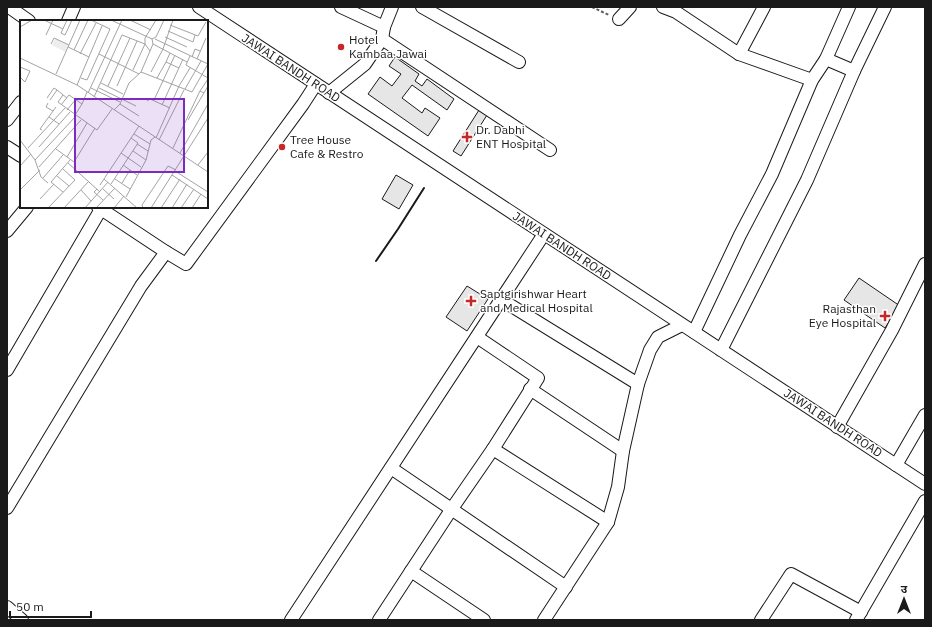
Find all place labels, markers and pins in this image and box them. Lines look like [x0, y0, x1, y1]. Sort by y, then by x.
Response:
place label: Hotel Kambaa Jawai [349, 32, 427, 61]
marker: Hotel Kambaa Jawai [336, 42, 346, 52]
place label: Dr. Dabhi ENT Hospital [476, 122, 546, 151]
marker: Dr. Dabhi ENT Hospital [461, 131, 473, 143]
place label: Tree House Cafe & Restro [290, 132, 364, 161]
marker: Tree House Cafe & Restro [277, 142, 287, 152]
place label: Saptgirishwar Heart and Medical Hospital [480, 286, 593, 315]
marker: Saptgirishwar Heart and Medical Hospital [465, 295, 477, 307]
place label: Rajasthan Eye Hospital [809, 301, 876, 330]
marker: Rajasthan Eye Hospital [879, 310, 891, 322]

